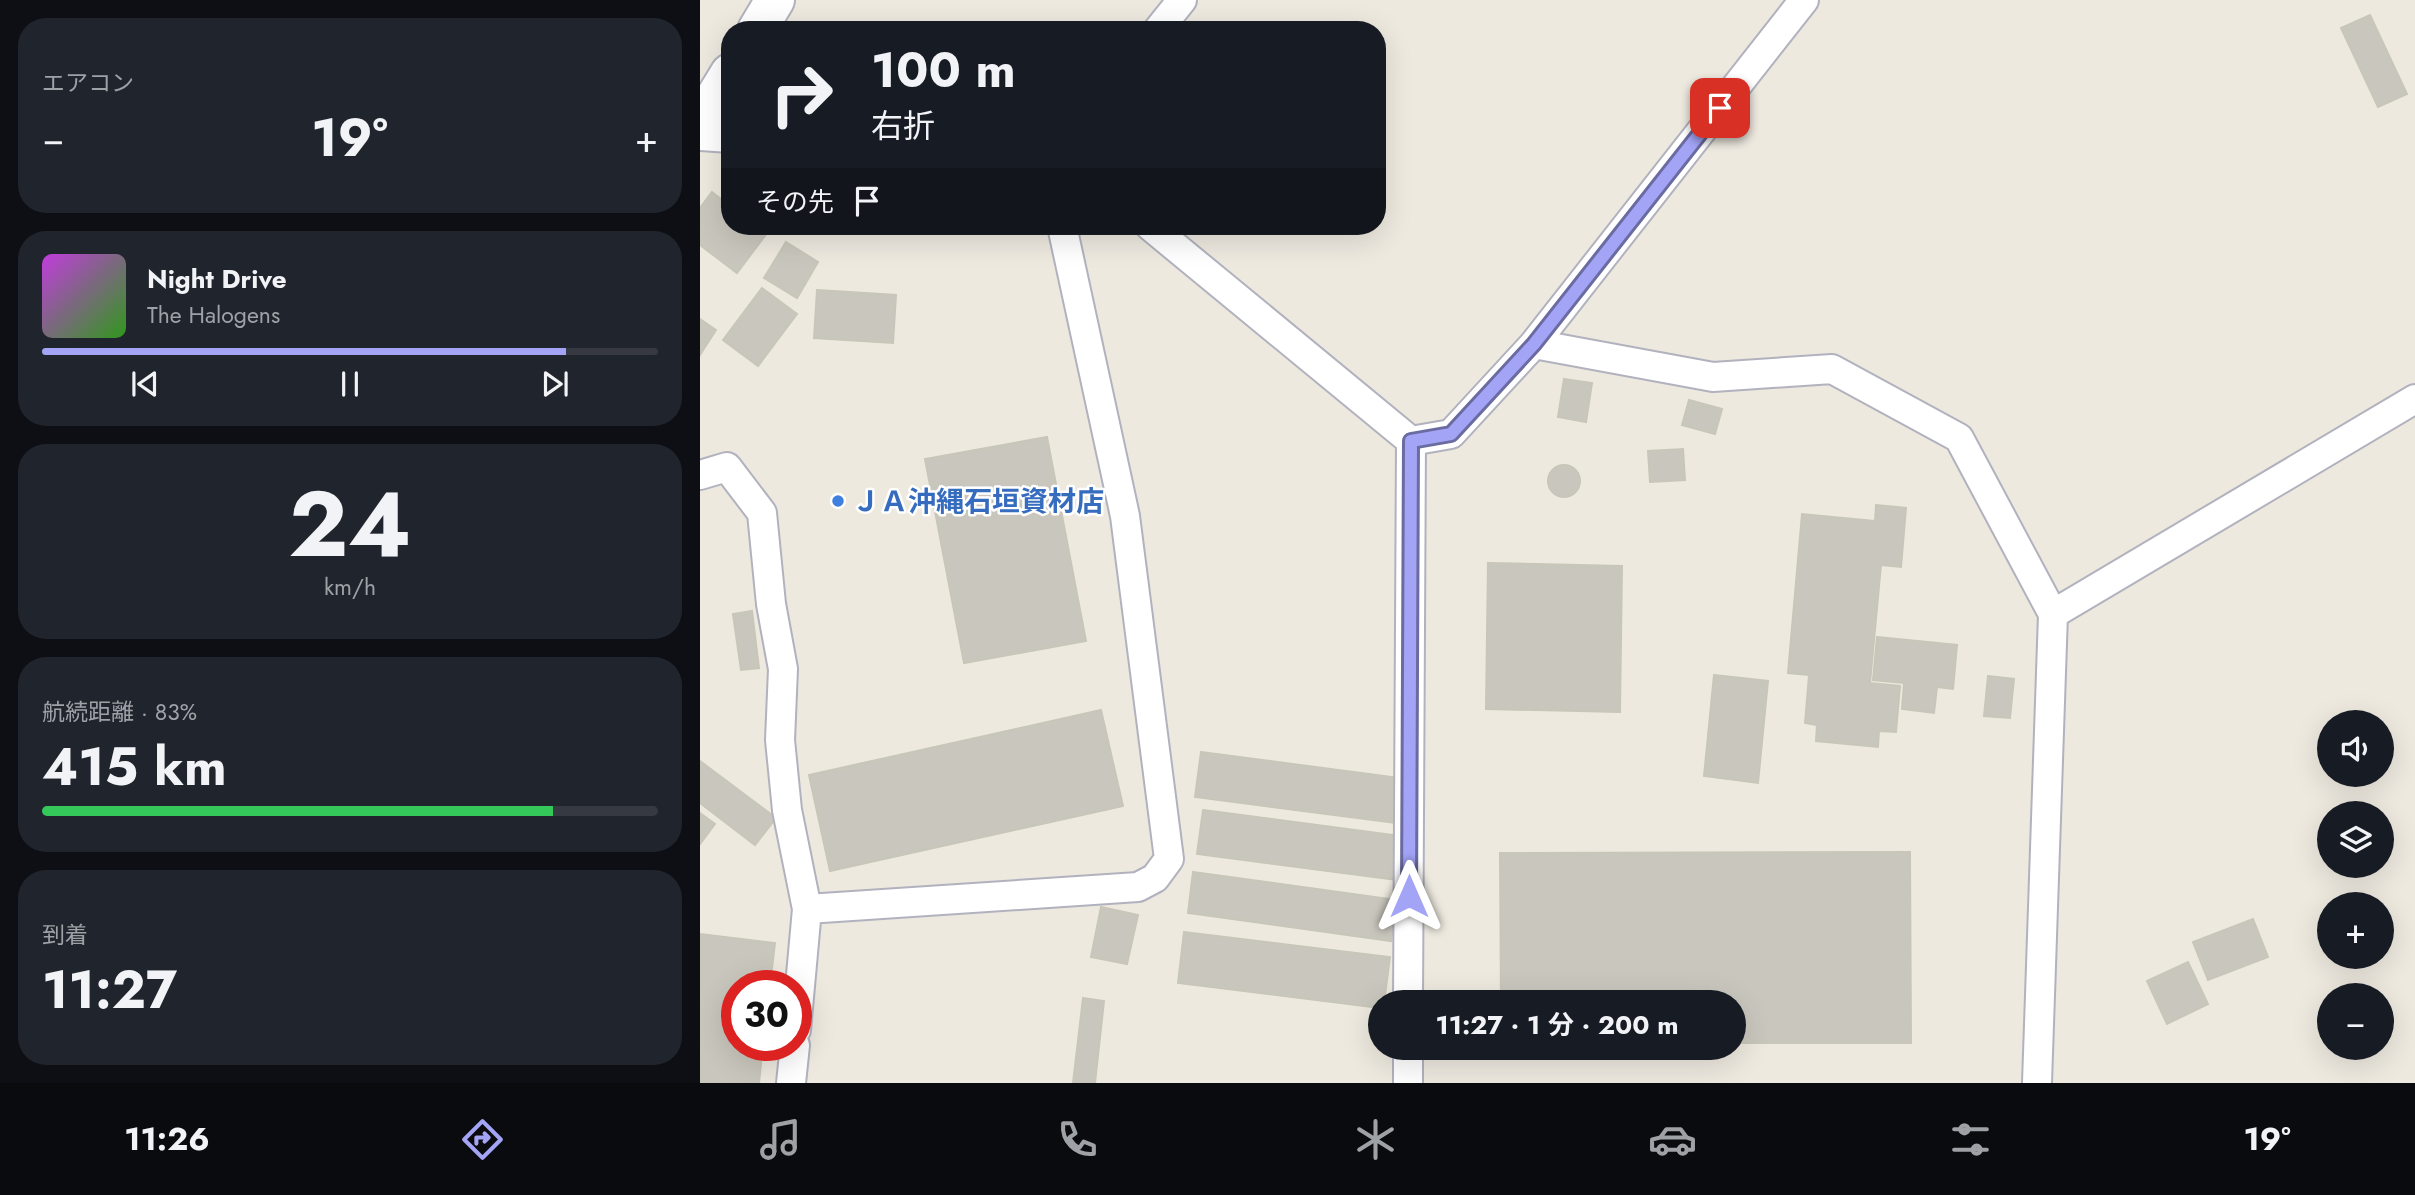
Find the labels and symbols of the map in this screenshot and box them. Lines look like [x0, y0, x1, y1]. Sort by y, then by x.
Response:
pin [1690, 78, 1750, 138]
place label: ＪＡ沖縄石垣資材店 [852, 481, 1104, 522]
marker: ＪＡ沖縄石垣資材店 [830, 493, 846, 509]
position arrow [1372, 859, 1446, 933]
speed limit sign: 30 [721, 970, 812, 1061]

